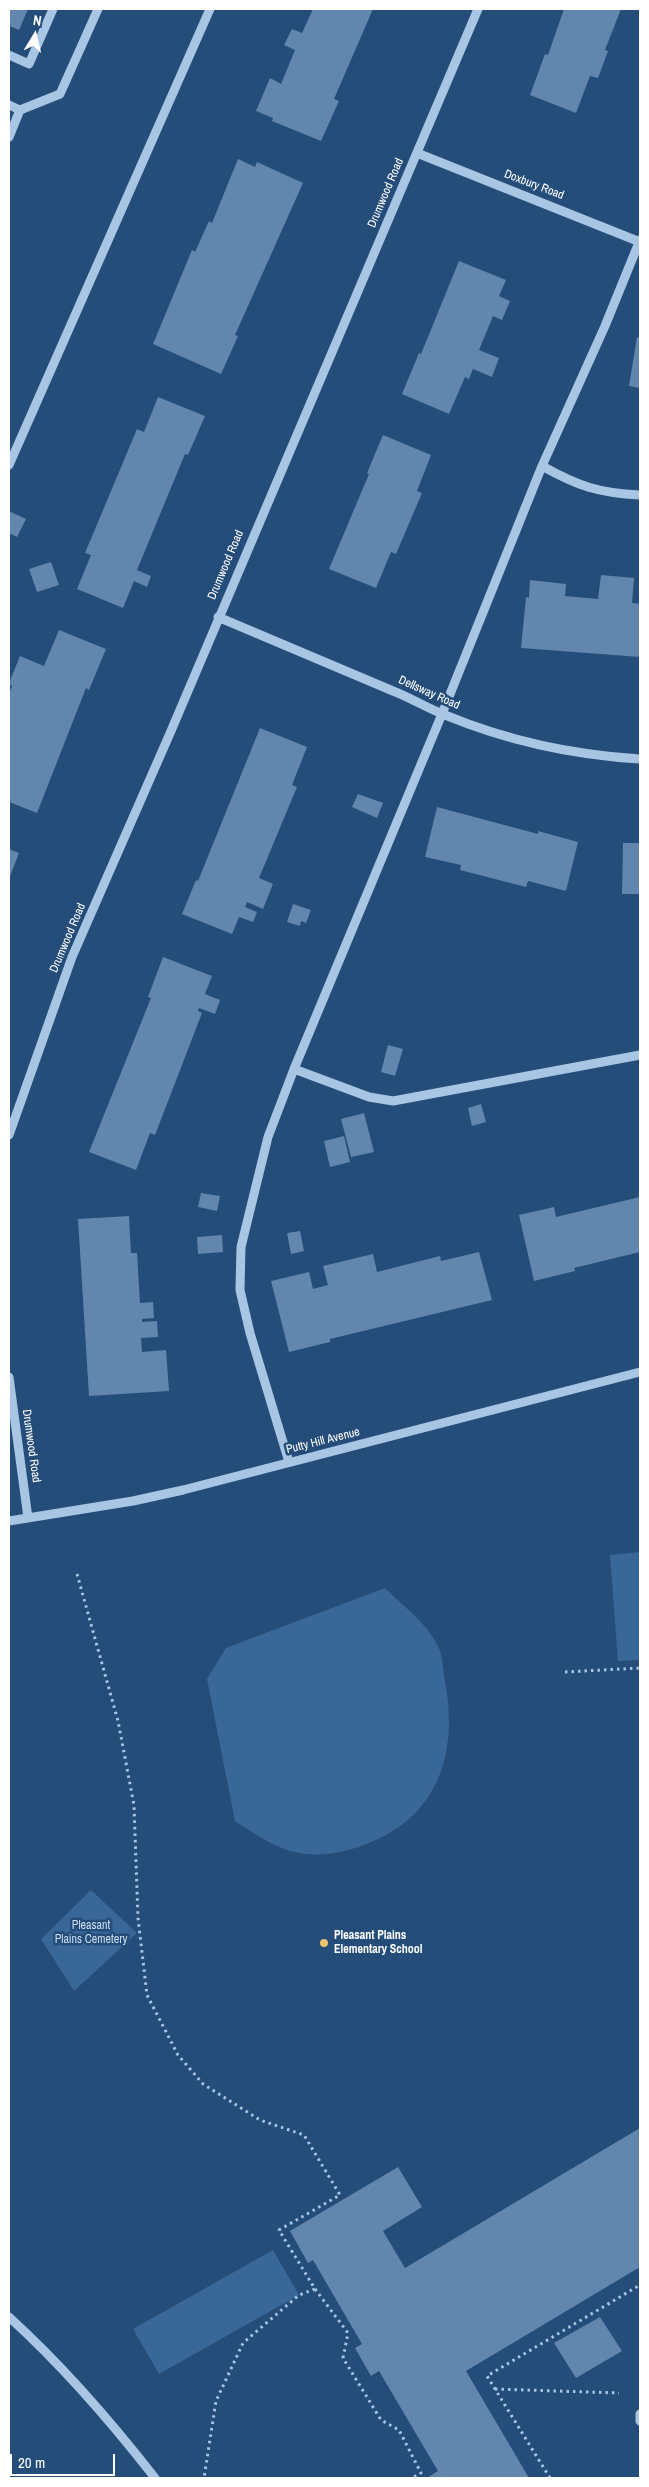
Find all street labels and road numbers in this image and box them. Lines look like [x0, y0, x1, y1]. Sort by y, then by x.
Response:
street label: Drumwood Road [365, 156, 407, 230]
street label: Doxbury Road [502, 167, 566, 203]
street label: Drumwood Road [205, 528, 247, 602]
street label: Dellsway Road [396, 673, 462, 713]
street label: Drumwood Road [47, 901, 89, 975]
street label: Drumwood Road [19, 1408, 43, 1484]
street label: Putty Hill Avenue [285, 1425, 361, 1457]

